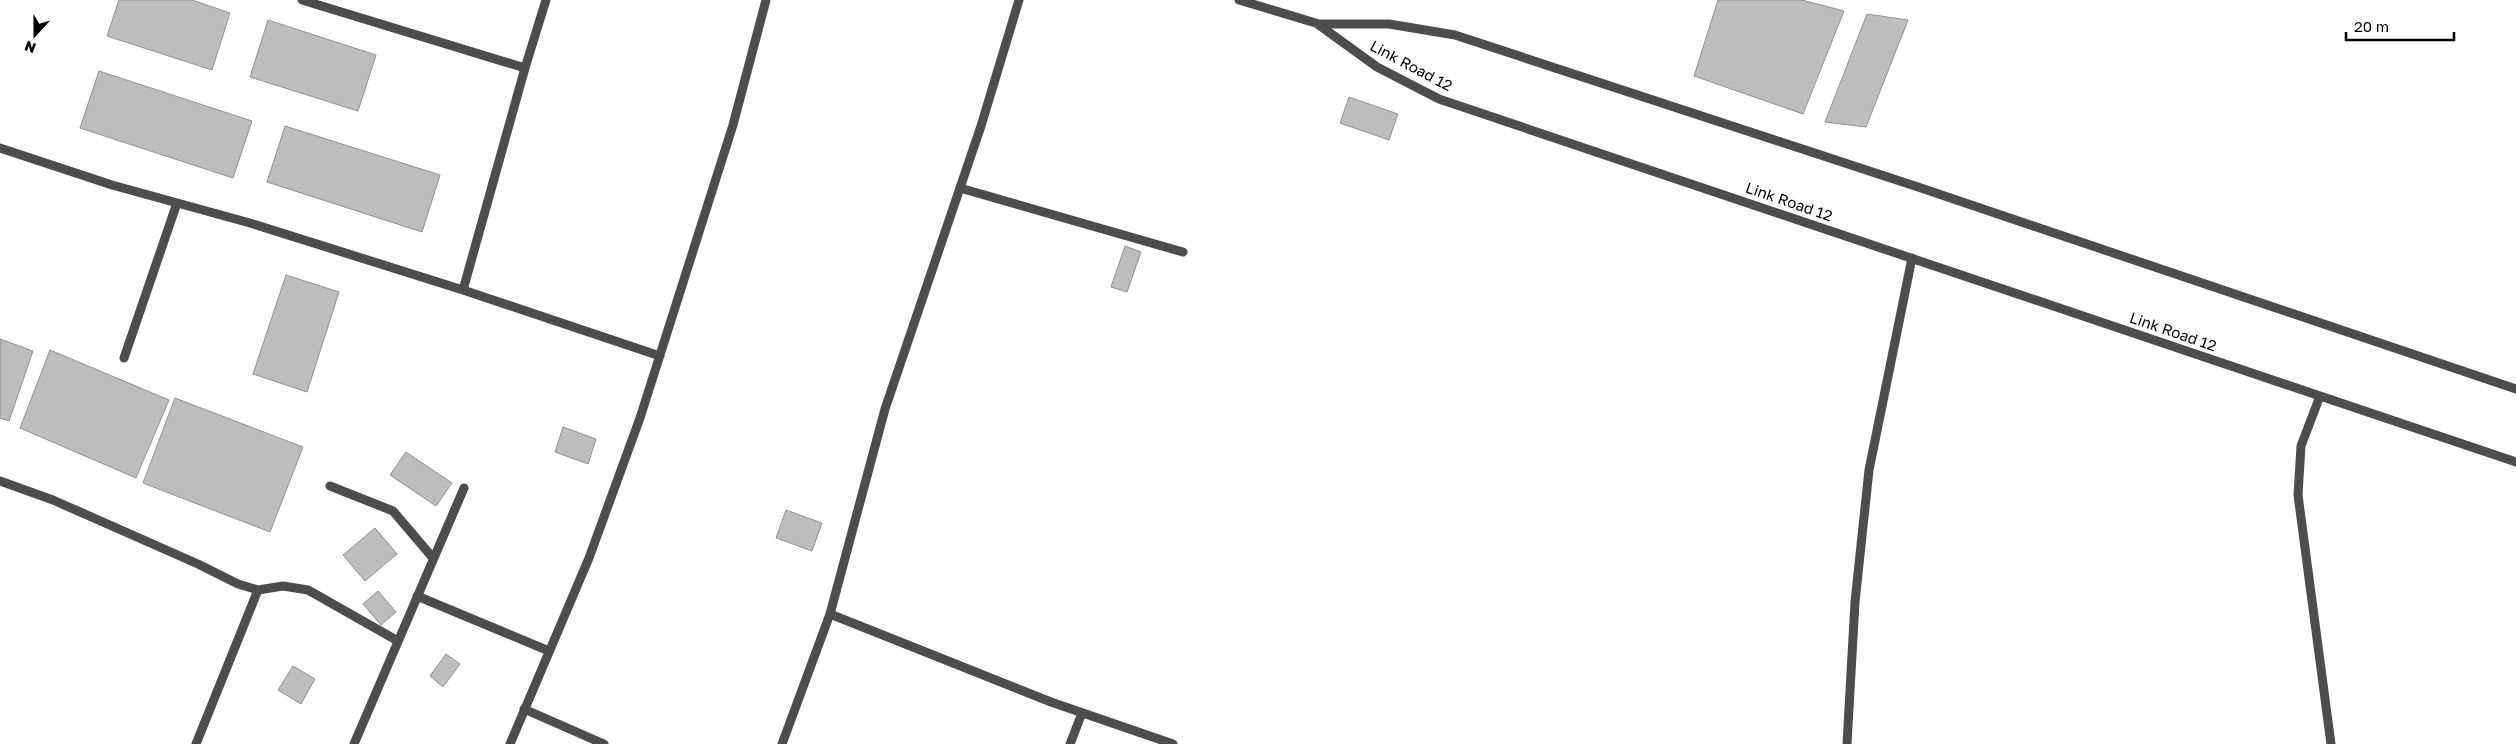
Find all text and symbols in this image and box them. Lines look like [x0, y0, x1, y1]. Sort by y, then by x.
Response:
north arrow [10, 10, 60, 60]
scale bar [2346, 10, 2454, 42]
text: 20 m [2354, 17, 2389, 35]
street label: Link Road 12 [1367, 36, 1456, 94]
text: N [22, 38, 38, 57]
street label: Link Road 12 [1744, 178, 1835, 224]
street label: Link Road 12 [2128, 308, 2219, 354]

